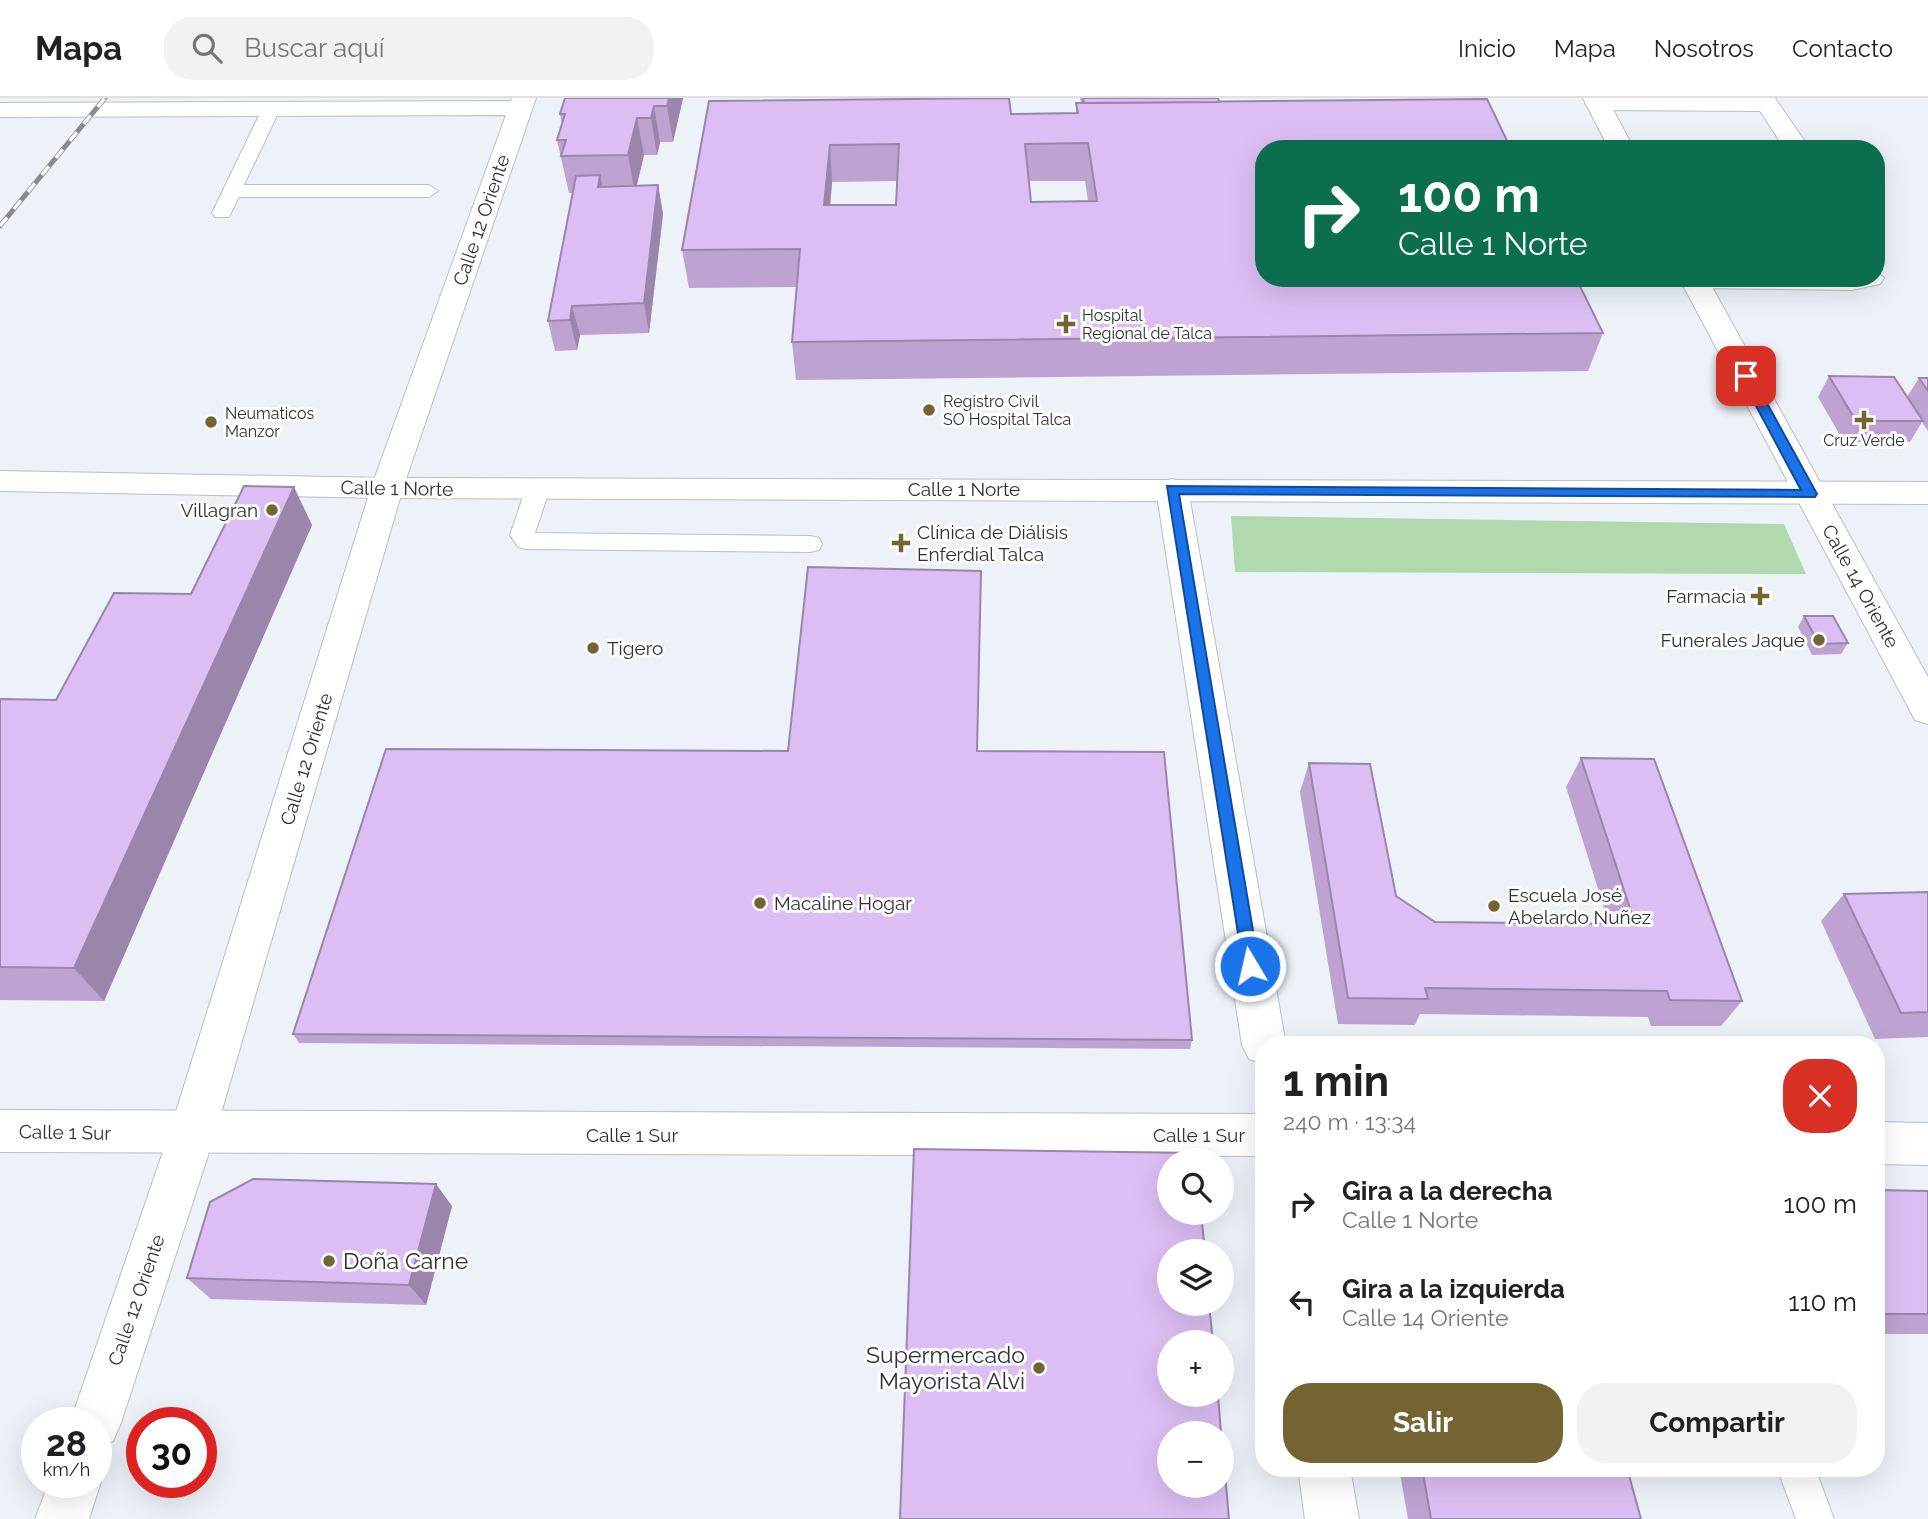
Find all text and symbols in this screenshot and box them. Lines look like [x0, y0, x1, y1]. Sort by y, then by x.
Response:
search box [164, 17, 654, 80]
text: Mapa [35, 29, 122, 68]
icon: search [188, 29, 226, 67]
text: Buscar aquí [244, 33, 384, 63]
text: Inicio [1458, 34, 1516, 63]
text: Mapa [1554, 34, 1616, 63]
text: Nosotros [1654, 34, 1754, 63]
text: Contacto [1792, 34, 1893, 63]
street label: Calle 12 Oriente [448, 152, 514, 288]
text: 100 m [1398, 166, 1540, 223]
icon: right [1283, 168, 1374, 259]
text: Calle 1 Norte [1398, 225, 1588, 262]
place label: Hospital Regional de Talca [1082, 306, 1212, 343]
marker: Hospital Regional de Talca [1056, 314, 1076, 334]
pin [1716, 346, 1776, 406]
icon: arrive [1727, 357, 1765, 395]
place label: Registro Civil SO Hospital Talca [943, 392, 1071, 429]
marker: Registro Civil SO Hospital Talca [921, 402, 937, 418]
place label: Neumaticos Manzor [225, 404, 315, 441]
marker: Cruz Verde [1856, 412, 1872, 428]
marker: Neumaticos Manzor [203, 414, 219, 430]
place label: Cruz Verde [1823, 431, 1905, 450]
street label: Calle 1 Norte [341, 476, 453, 500]
street label: Calle 1 Norte [908, 478, 1020, 500]
place label: Villagran [180, 499, 258, 521]
marker: Villagran [264, 502, 280, 518]
place label: Clínica de Diálisis Enferdial Talca [917, 521, 1068, 565]
street label: Calle 14 Oriente [1818, 521, 1904, 651]
marker: Clínica de Diálisis Enferdial Talca [891, 533, 911, 553]
place label: Farmacia [1666, 585, 1746, 607]
marker: Farmacia [1752, 588, 1768, 604]
place label: Funerales Jaque [1661, 629, 1805, 651]
marker: Funerales Jaque [1811, 632, 1827, 648]
place label: Tigero [607, 637, 663, 659]
marker: Tigero [585, 640, 601, 656]
street label: Calle 12 Oriente [275, 690, 337, 828]
place label: Escuela José Abelardo Nuñez [1508, 884, 1651, 928]
place label: Macaline Hogar [774, 892, 912, 914]
marker: Macaline Hogar [752, 895, 768, 911]
marker: Escuela José Abelardo Nuñez [1486, 898, 1502, 914]
position arrow [1213, 929, 1287, 1003]
text: 1 min [1283, 1057, 1389, 1106]
button: close [1783, 1059, 1857, 1133]
text: 240 m · 13:34 [1283, 1108, 1416, 1135]
street label: Calle 1 Sur [19, 1120, 112, 1144]
street label: Calle 1 Sur [586, 1124, 678, 1146]
street label: Calle 1 Sur [1153, 1124, 1245, 1146]
map controls [1157, 1148, 1234, 1498]
button: search [1157, 1148, 1234, 1225]
text: Gira a la derecha [1342, 1176, 1552, 1206]
icon: right [1283, 1185, 1321, 1223]
text: 100 m [1784, 1189, 1857, 1219]
text: Calle 1 Norte [1342, 1206, 1478, 1233]
street label: Calle 12 Oriente [103, 1232, 169, 1368]
button: layers [1157, 1239, 1234, 1316]
place label: Doña Carne [343, 1247, 468, 1274]
marker: Doña Carne [321, 1253, 337, 1269]
text: Gira a la izquierda [1342, 1274, 1565, 1304]
icon: left [1283, 1283, 1321, 1321]
text: 110 m [1788, 1287, 1857, 1317]
text: Calle 14 Oriente [1342, 1304, 1509, 1331]
button: + [1157, 1330, 1234, 1407]
place label: Supermercado Mayorista Alvi [866, 1341, 1025, 1394]
marker: Supermercado Mayorista Alvi [1031, 1360, 1047, 1376]
button: Salir [1283, 1383, 1563, 1463]
button: Compartir [1577, 1383, 1857, 1463]
speed limit sign: 30 [126, 1407, 217, 1498]
button: − [1157, 1421, 1234, 1498]
text: 28 [46, 1423, 87, 1464]
text: km/h [43, 1459, 90, 1480]

